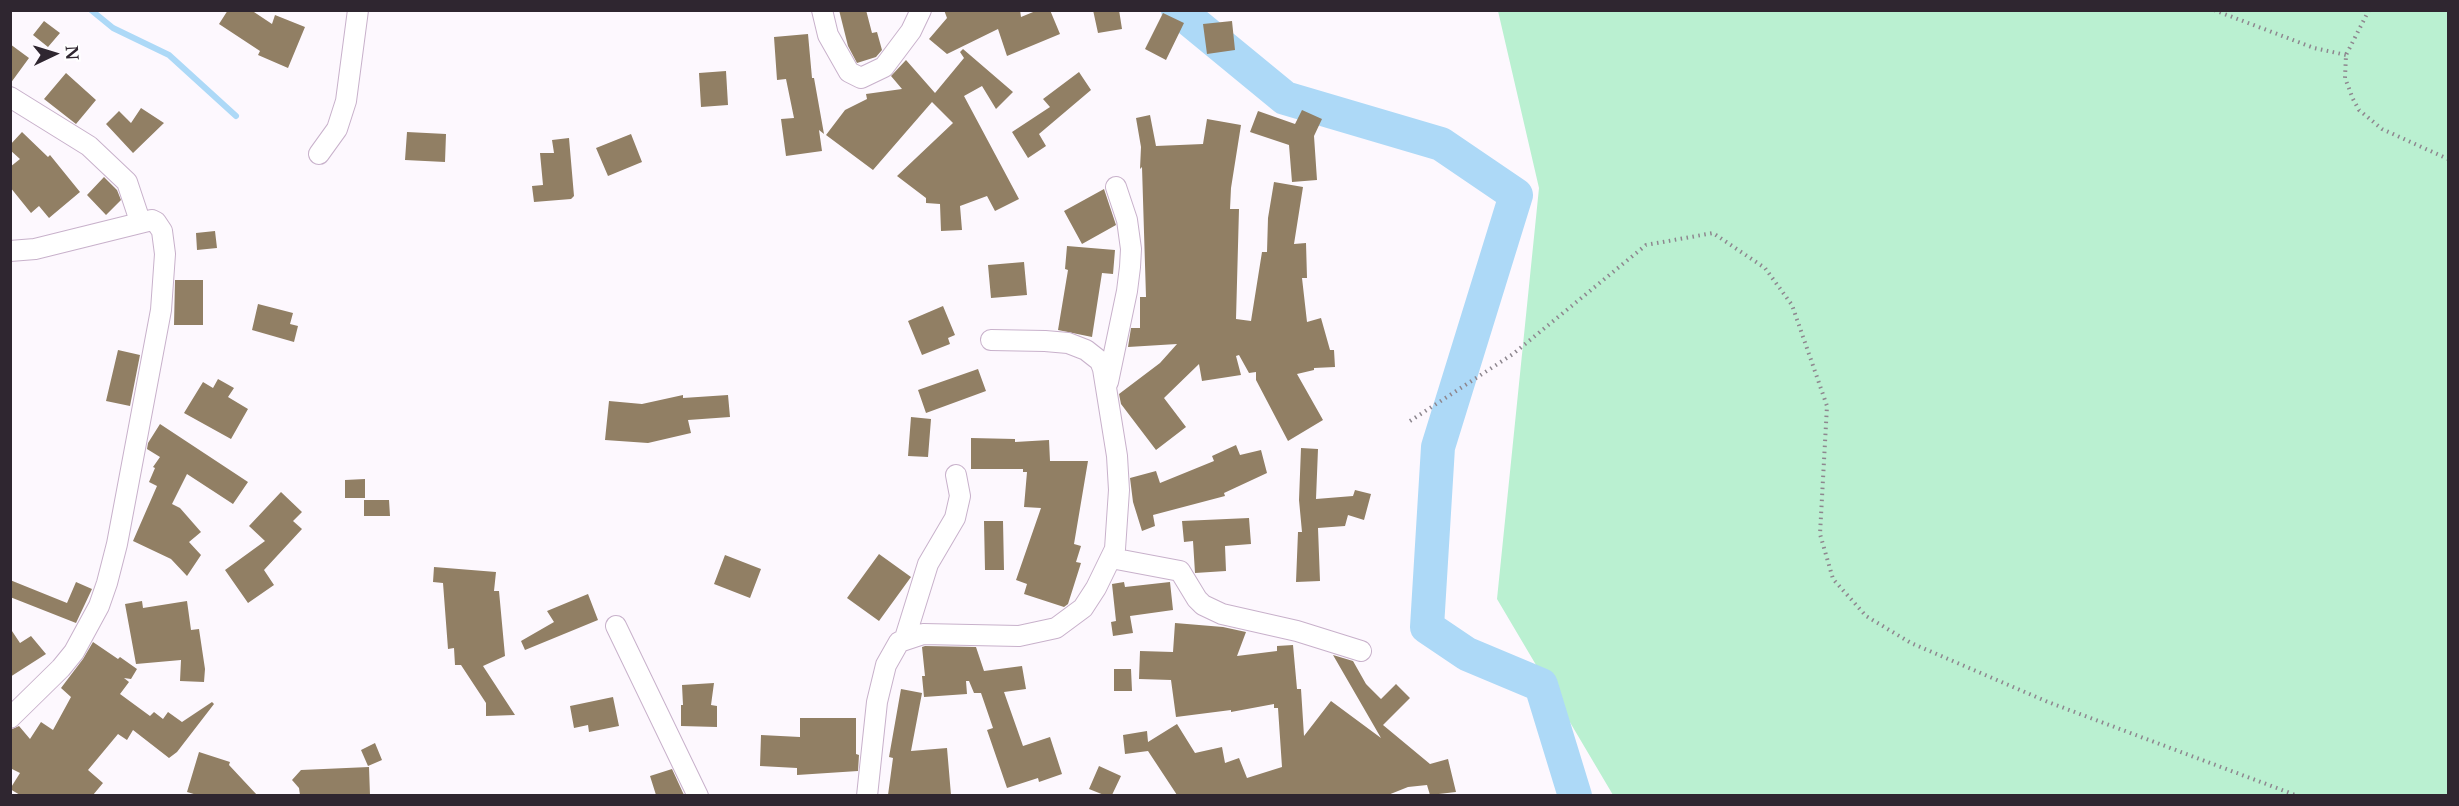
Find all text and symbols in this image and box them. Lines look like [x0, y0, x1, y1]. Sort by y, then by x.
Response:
north arrow [24, 24, 84, 84]
text: N [61, 45, 82, 61]

